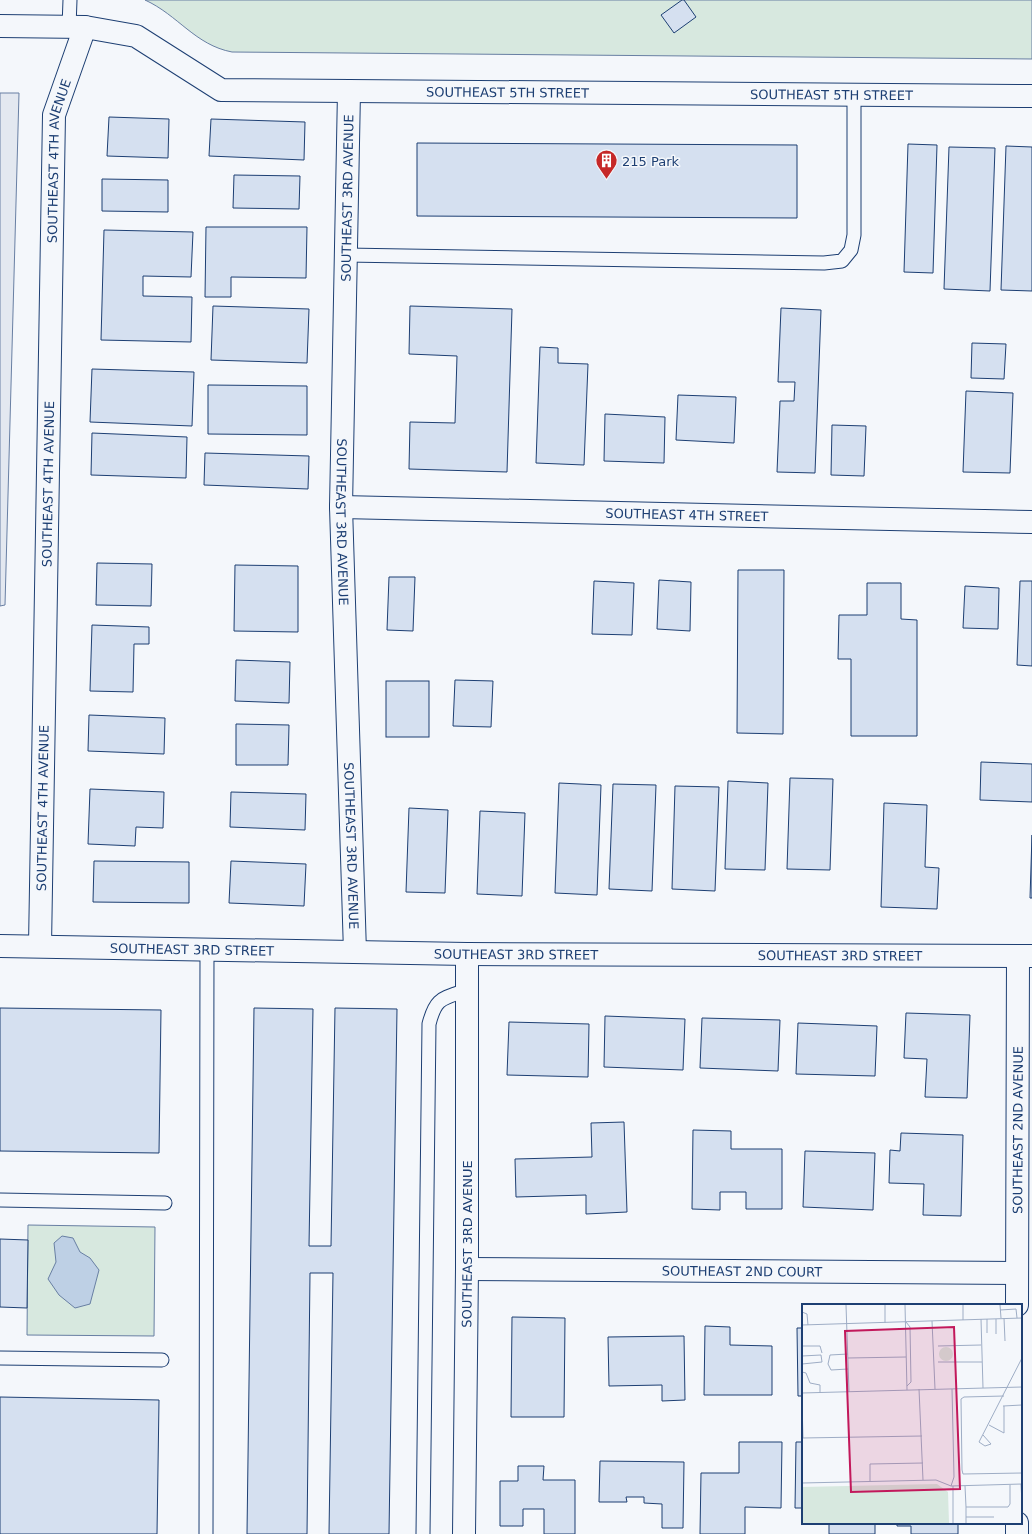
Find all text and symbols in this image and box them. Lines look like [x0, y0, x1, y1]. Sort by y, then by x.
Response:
street label: SOUTHEAST 4TH AVENUE [45, 77, 74, 243]
street label: SOUTHEAST 5TH STREET [426, 85, 589, 101]
street label: SOUTHEAST 5TH STREET [750, 87, 913, 103]
street label: SOUTHEAST 3RD AVENUE [339, 114, 356, 282]
building icon: 215 Park [594, 148, 620, 181]
place label: 215 Park [622, 154, 680, 169]
street label: SOUTHEAST 4TH AVENUE [39, 401, 57, 567]
street label: SOUTHEAST 3RD AVENUE [333, 438, 351, 606]
street label: SOUTHEAST 4TH STREET [605, 506, 769, 524]
street label: SOUTHEAST 4TH AVENUE [34, 725, 52, 891]
street label: SOUTHEAST 3RD AVENUE [341, 762, 361, 930]
street label: SOUTHEAST 3RD STREET [110, 941, 274, 959]
street label: SOUTHEAST 3RD STREET [434, 946, 598, 962]
street label: SOUTHEAST 3RD STREET [758, 948, 922, 964]
street label: SOUTHEAST 2ND AVENUE [1010, 1046, 1026, 1214]
street label: SOUTHEAST 3RD AVENUE [459, 1160, 475, 1328]
street label: SOUTHEAST 2ND COURT [662, 1263, 822, 1280]
inset map [802, 1304, 1022, 1524]

